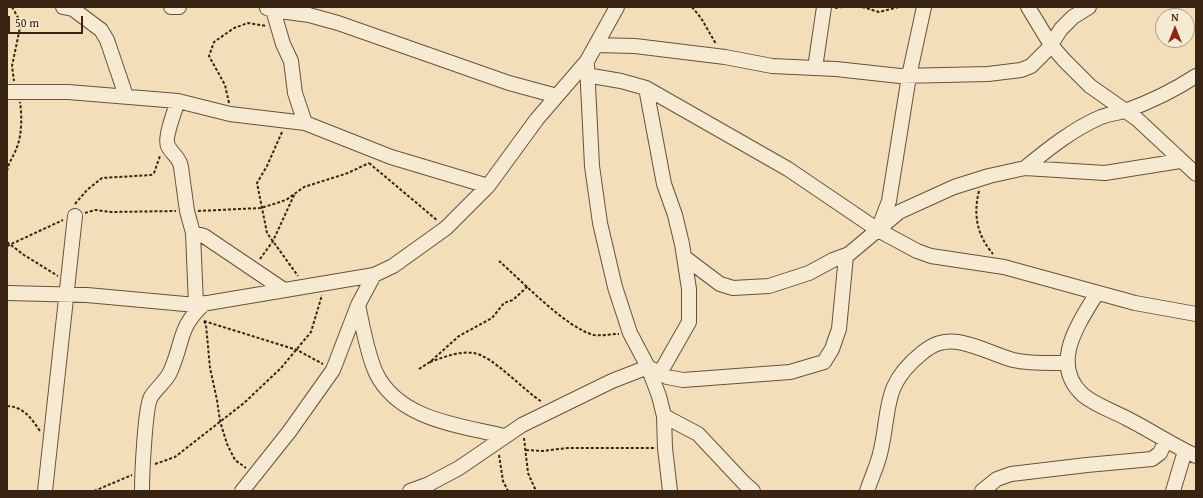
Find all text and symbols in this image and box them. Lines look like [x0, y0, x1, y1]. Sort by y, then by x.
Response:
scale bar [10, 8, 85, 34]
north arrow [1155, 8, 1195, 48]
text: N [1171, 9, 1179, 25]
text: 50 m [15, 14, 39, 31]

